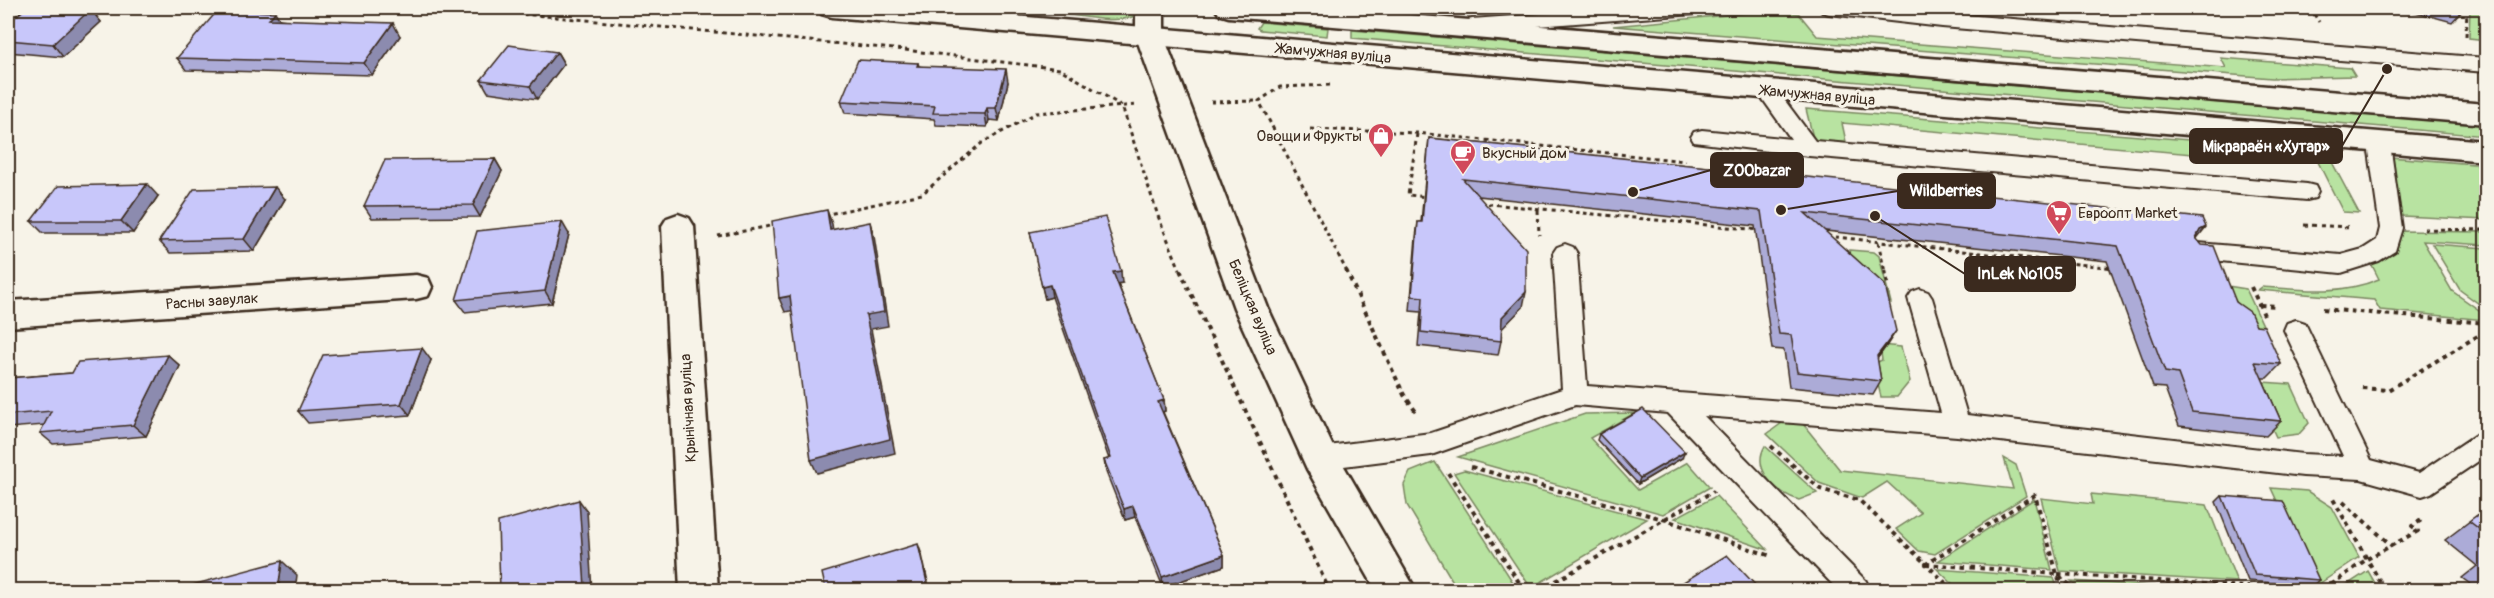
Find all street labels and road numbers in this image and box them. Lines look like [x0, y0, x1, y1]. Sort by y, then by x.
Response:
street label: Жамчужная вуліца [1274, 39, 1392, 68]
street label: Жамчужная вуліца [1758, 81, 1876, 110]
street label: Беліцкая вуліца [1224, 256, 1281, 358]
street label: Расны завулак [165, 289, 259, 314]
street label: Крынічная вуліца [676, 353, 701, 463]

